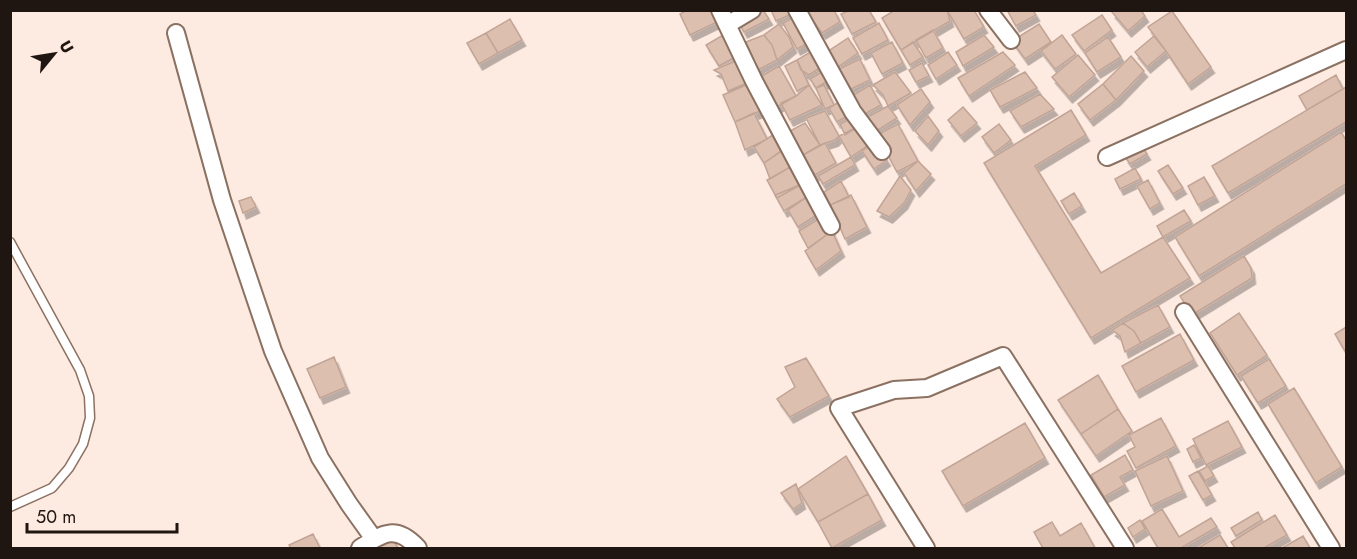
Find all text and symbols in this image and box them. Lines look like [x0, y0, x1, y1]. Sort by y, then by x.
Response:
north arrow [24, 24, 84, 84]
text: U [54, 36, 79, 57]
scale bar [27, 496, 177, 534]
text: 50 m [36, 504, 76, 530]

